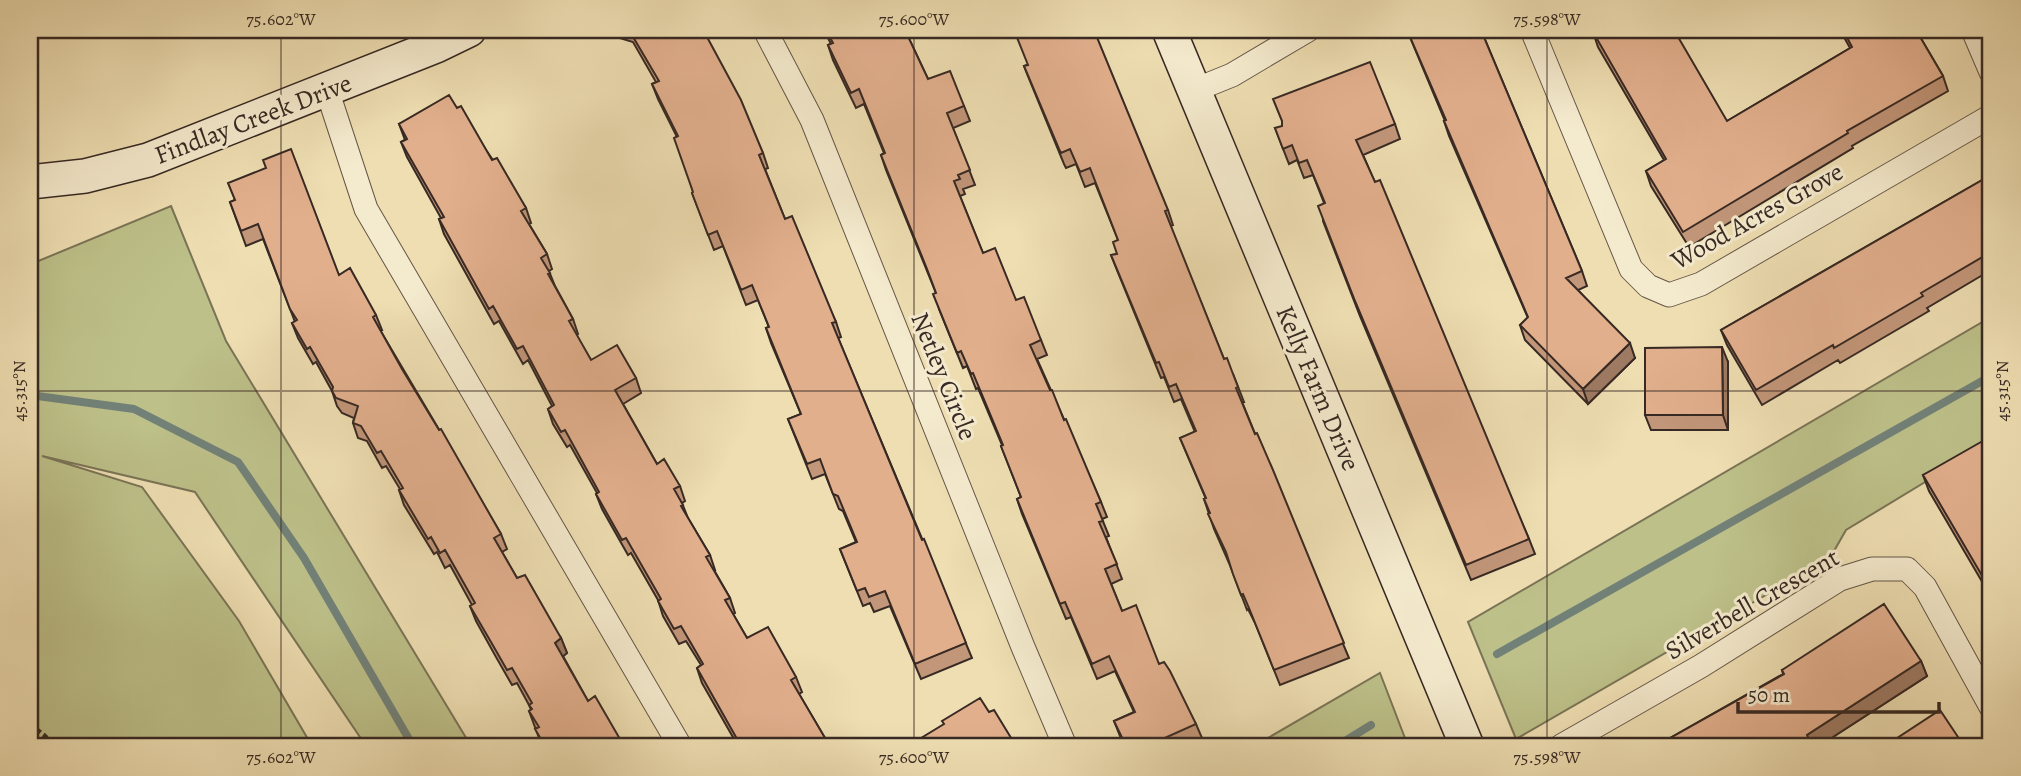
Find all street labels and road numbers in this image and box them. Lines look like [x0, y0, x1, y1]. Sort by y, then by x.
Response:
street label: Findlay Creek Drive [150, 65, 356, 173]
street label: Wood Acres Grove [1664, 154, 1849, 278]
street label: Kelly Farm Drive [1267, 300, 1369, 476]
street label: Netley Circle [902, 307, 986, 445]
street label: Silverbell Crescent [1659, 540, 1846, 668]

